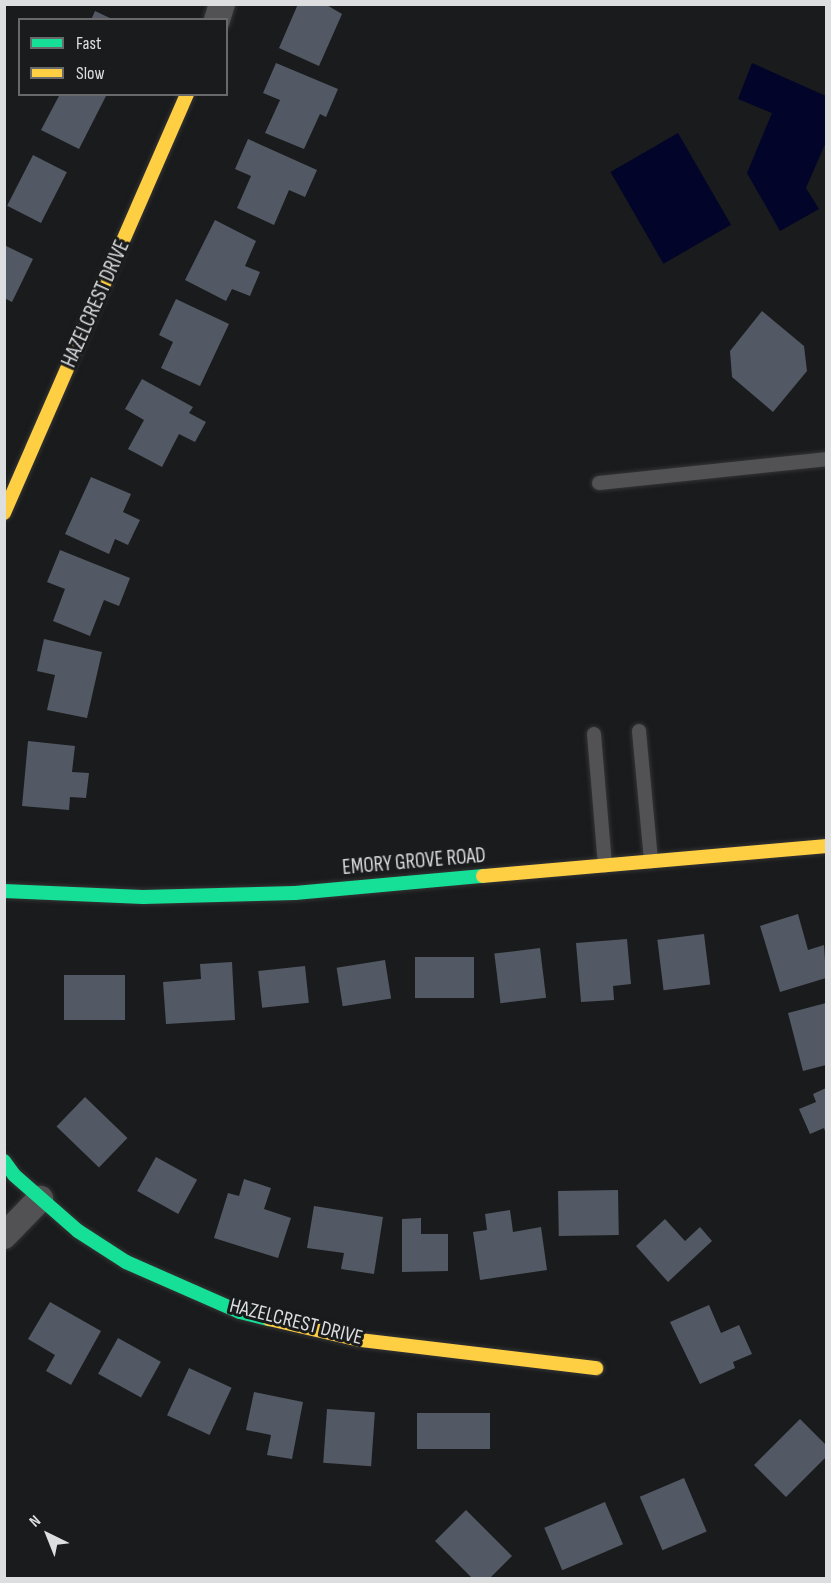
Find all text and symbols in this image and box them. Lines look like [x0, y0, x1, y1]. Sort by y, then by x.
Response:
legend [18, 18, 228, 96]
text: Fast [76, 33, 101, 54]
text: Slow [76, 63, 105, 84]
street label: HAZELCREST DRIVE [57, 237, 135, 371]
street label: EMORY GROVE ROAD [341, 843, 487, 881]
street label: HAZELCREST DRIVE [227, 1293, 365, 1351]
north arrow [18, 1505, 78, 1565]
text: N [26, 1512, 45, 1531]

